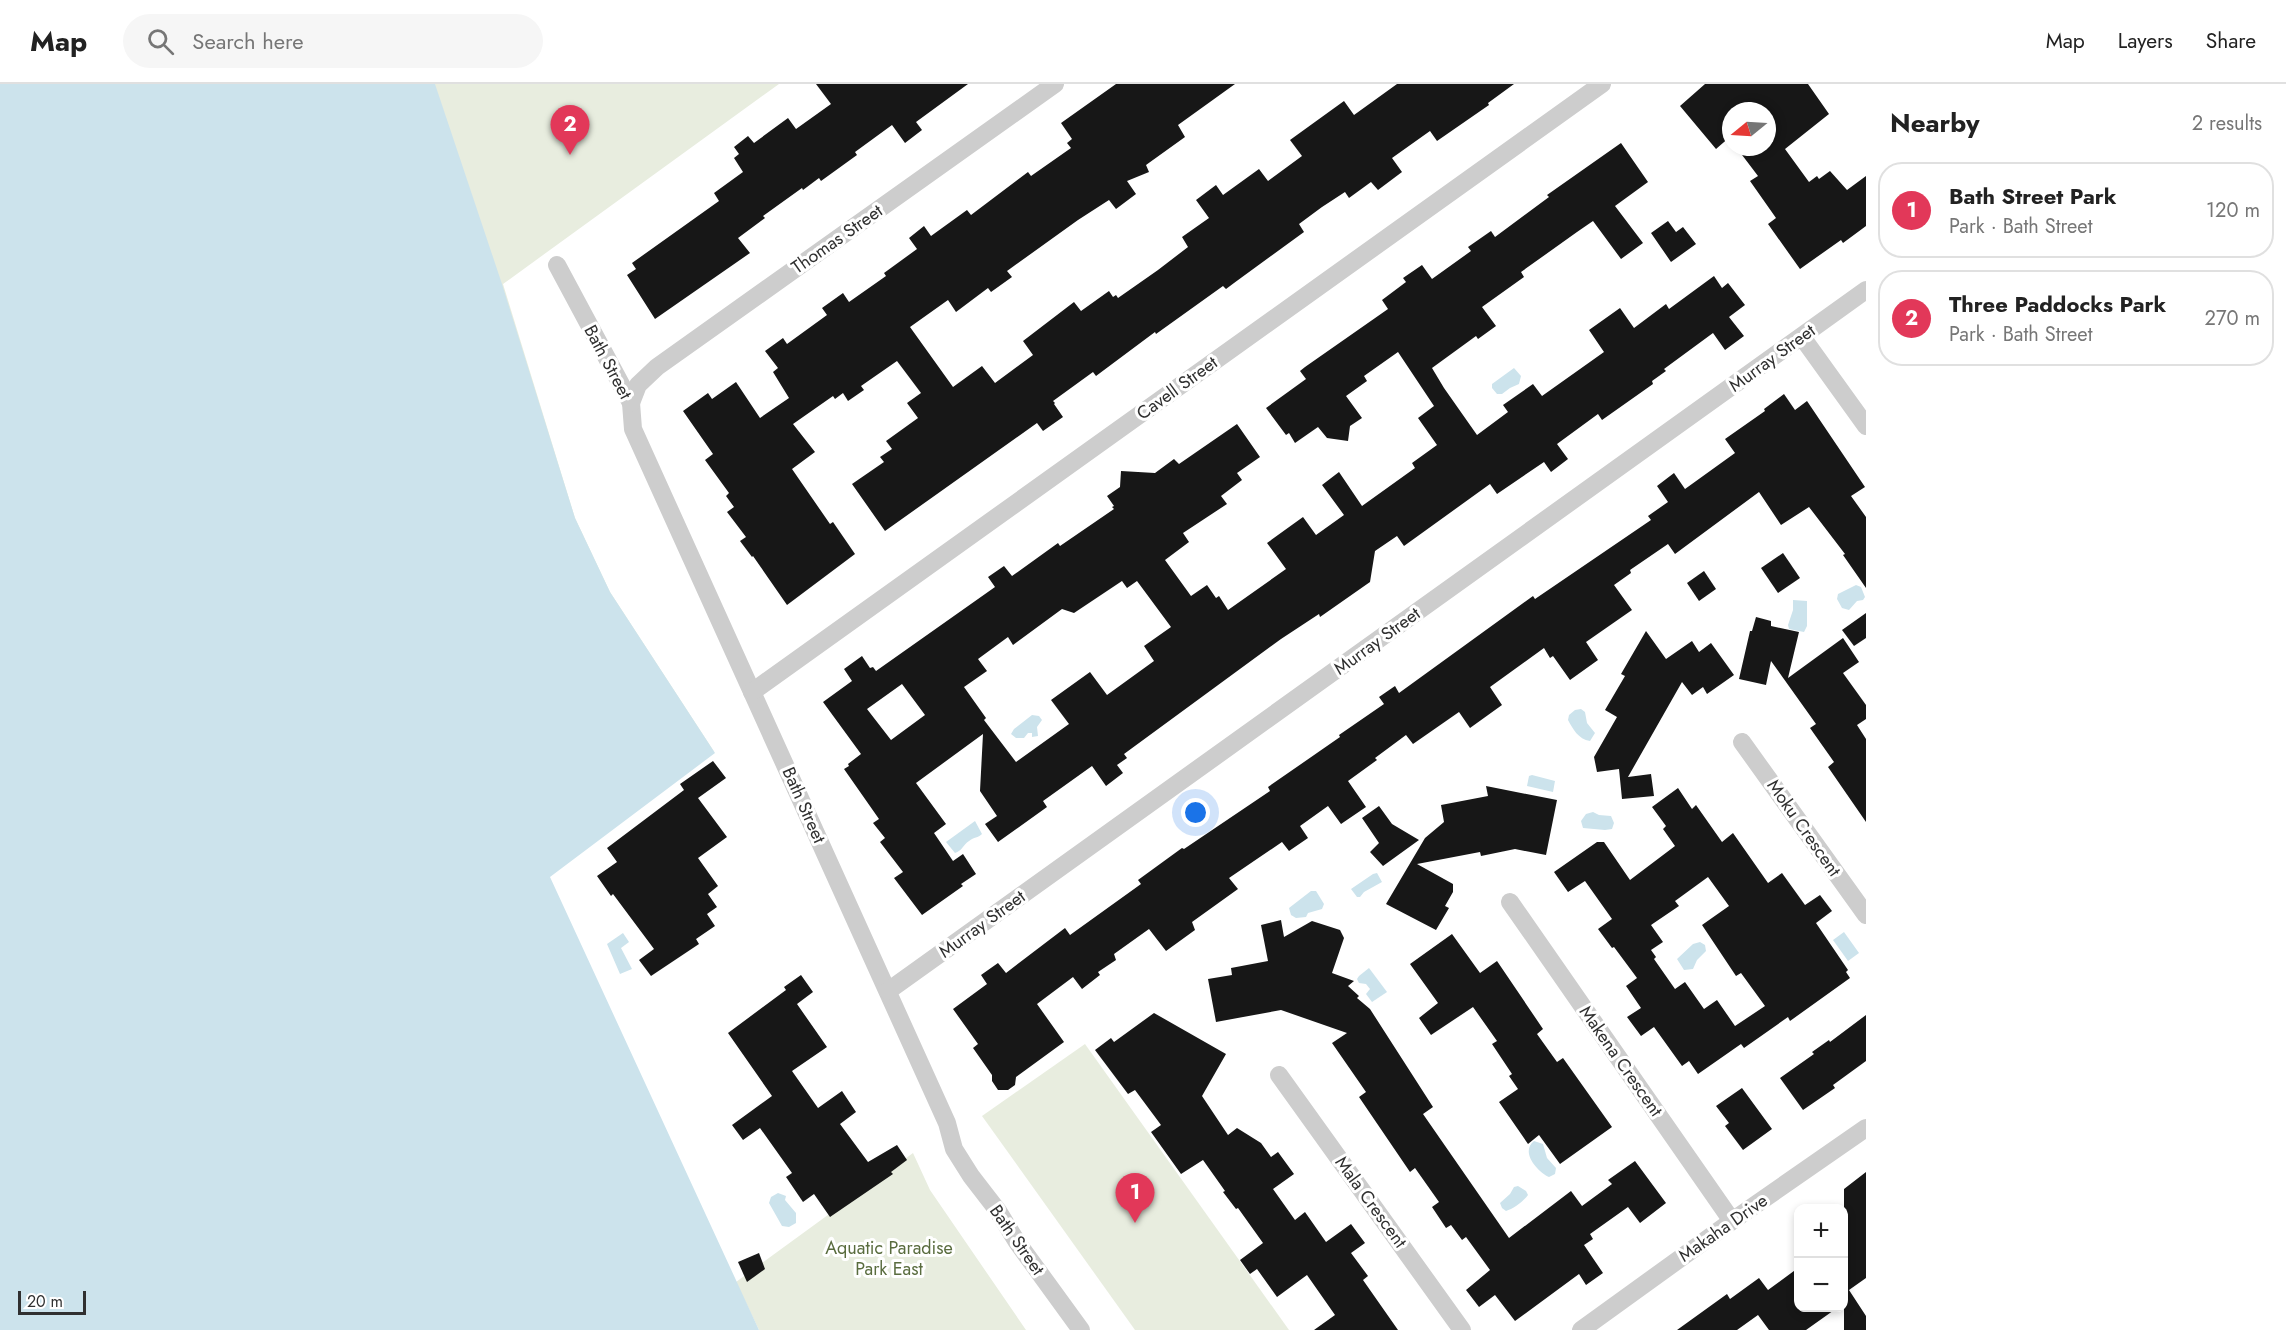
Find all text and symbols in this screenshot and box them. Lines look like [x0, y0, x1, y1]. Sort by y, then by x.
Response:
search box [123, 14, 543, 68]
text: Map [30, 21, 87, 62]
icon: search [144, 25, 177, 58]
text: Search here [192, 25, 304, 57]
text: Map [2046, 26, 2085, 56]
text: Layers [2118, 26, 2173, 56]
text: Share [2206, 26, 2256, 56]
north arrow [1722, 102, 1776, 156]
text: Nearby [1890, 104, 1979, 142]
pin: 2 [550, 106, 590, 155]
text: 2 results [2192, 109, 2262, 138]
text: Bath Street Park [1949, 180, 2117, 212]
text: 1 [1906, 196, 1917, 225]
text: 120 m [2206, 196, 2260, 225]
street label: Thomas Street [786, 198, 888, 280]
text: Park · Bath Street [1949, 212, 2092, 241]
text: Three Paddocks Park [1949, 288, 2166, 320]
text: 2 [1905, 304, 1918, 333]
text: 270 m [2205, 304, 2260, 333]
street label: Murray Street [1723, 317, 1821, 398]
street label: Bath Street [578, 320, 639, 404]
text: Park · Bath Street [1949, 320, 2092, 349]
street label: Cavell Street [1131, 349, 1223, 426]
street label: Murray Street [1328, 600, 1426, 681]
street label: Bath Street [776, 763, 833, 848]
street label: Moku Crescent [1761, 774, 1848, 882]
your location [1181, 798, 1210, 827]
street label: Murray Street [933, 883, 1031, 964]
street label: Makena Crescent [1573, 1000, 1669, 1122]
street label: Mala Crescent [1329, 1151, 1414, 1254]
pin: 1 [1116, 1174, 1154, 1223]
street label: Makaha Drive [1673, 1188, 1773, 1268]
street label: Bath Street [983, 1199, 1051, 1281]
map controls [1794, 1204, 1848, 1312]
button: + [1794, 1204, 1848, 1258]
park label: Aquatic Paradise Park East [825, 1235, 953, 1282]
button: − [1794, 1258, 1848, 1312]
scale bar [18, 1288, 86, 1316]
text: 20 m [27, 1290, 63, 1313]

